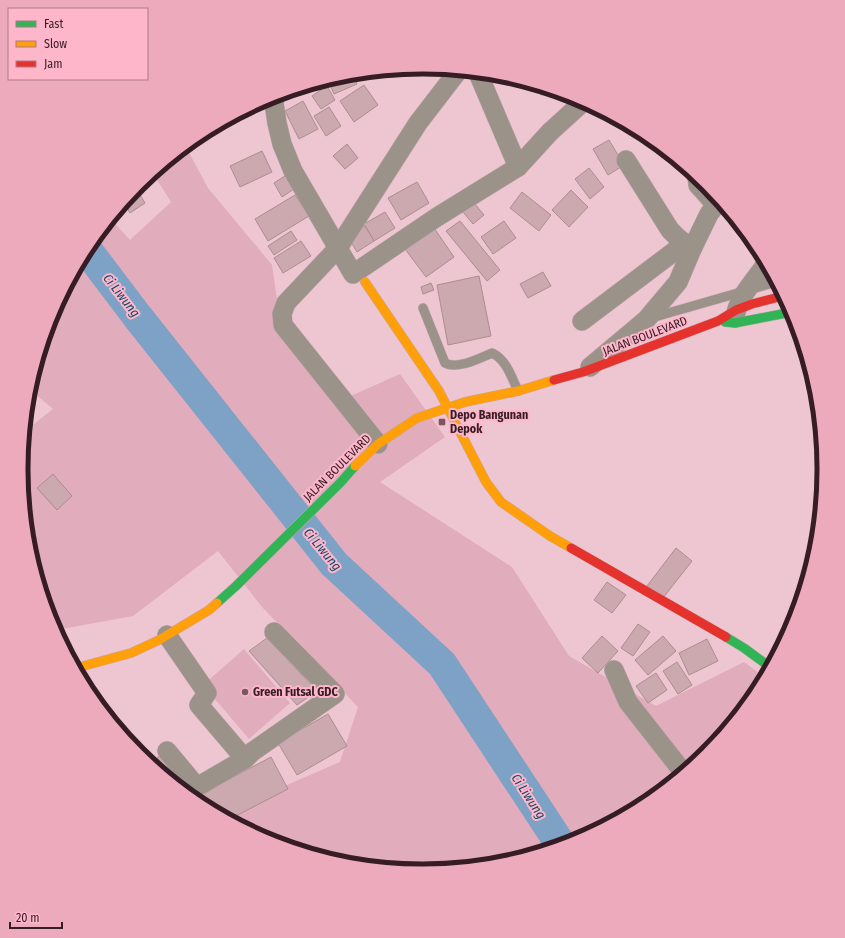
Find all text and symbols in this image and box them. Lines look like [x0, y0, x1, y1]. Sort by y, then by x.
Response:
legend [8, 8, 148, 80]
text: Fast [44, 17, 63, 31]
text: Slow [44, 37, 67, 51]
text: Jam [44, 57, 62, 71]
water label: Ci Liwung [100, 271, 143, 320]
street label: JALAN BOULEVARD [601, 313, 689, 359]
place label: Depo Bangunan Depok [450, 408, 528, 436]
marker: Depo Bangunan Depok [437, 417, 447, 427]
street label: JALAN BOULEVARD [301, 431, 374, 504]
water label: Ci Liwung [301, 525, 345, 574]
place label: Green Futsal GDC [253, 685, 338, 699]
marker: Green Futsal GDC [240, 687, 250, 697]
water label: Ci Liwung [509, 771, 549, 822]
scale bar [10, 904, 62, 930]
text: 20 m [16, 911, 40, 925]

